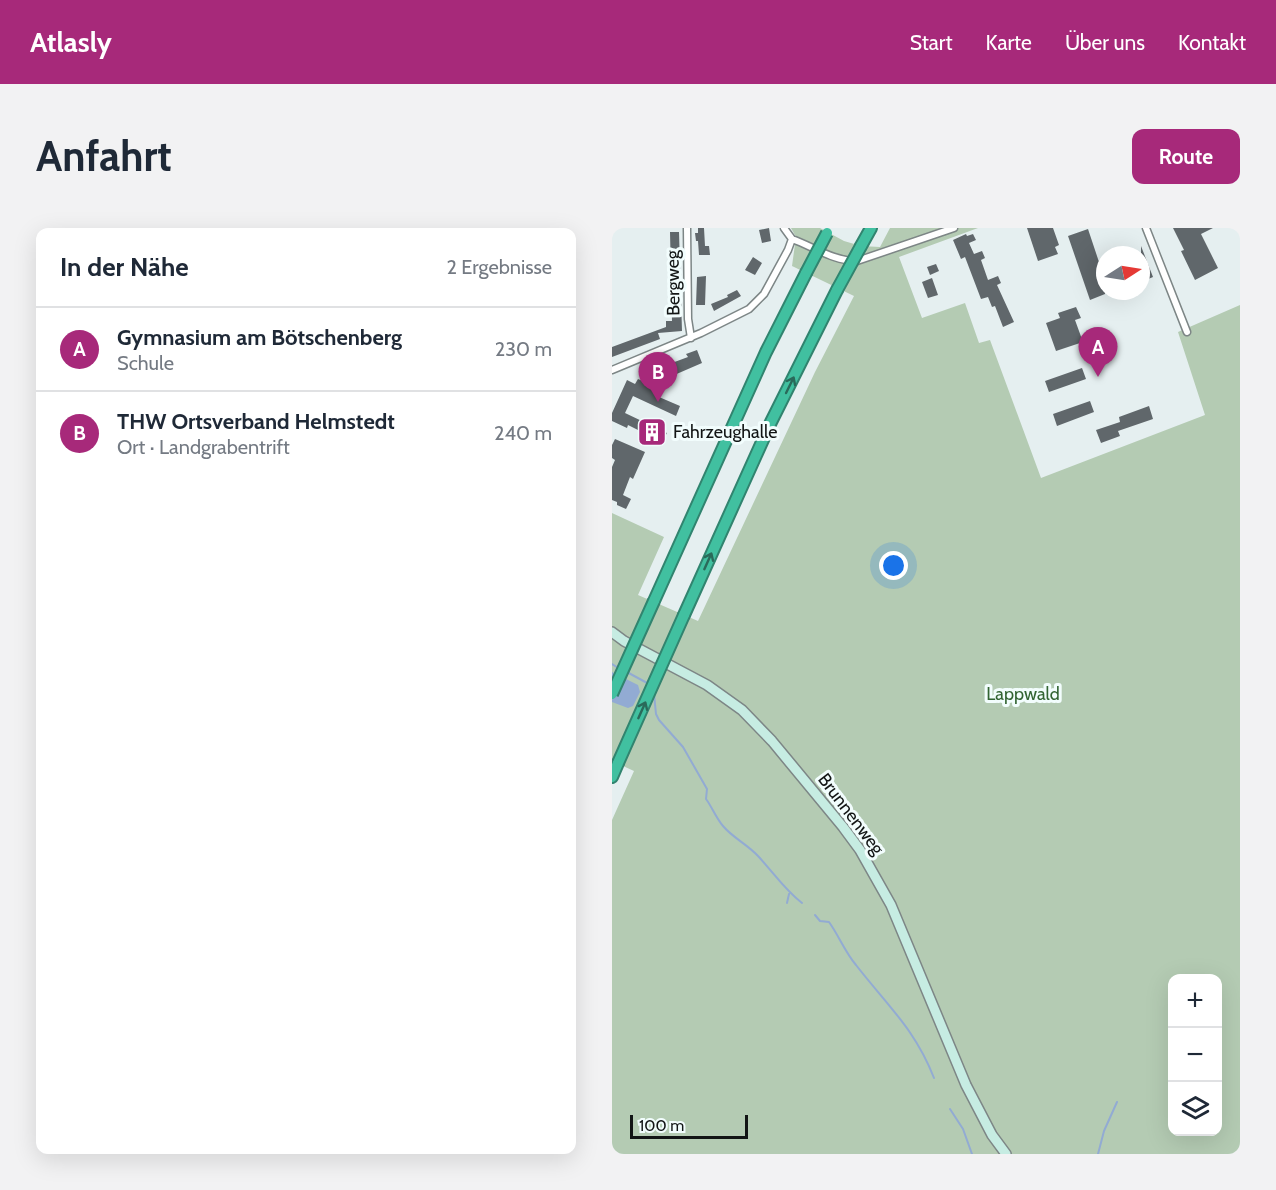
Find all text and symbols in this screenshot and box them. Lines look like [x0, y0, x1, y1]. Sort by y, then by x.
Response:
text: Atlasly [30, 25, 112, 59]
text: Start [910, 30, 953, 55]
text: Karte [986, 30, 1032, 55]
text: Über uns [1065, 30, 1145, 55]
text: Kontakt [1178, 30, 1246, 55]
button: Route [1132, 129, 1240, 184]
text: Anfahrt [36, 130, 172, 182]
north arrow [1096, 246, 1150, 300]
street label: Bergweg [661, 249, 685, 316]
text: In der Nähe [60, 251, 189, 283]
text: 2 Ergebnisse [446, 255, 552, 279]
text: Gymnasium am Bötschenberg [117, 324, 402, 351]
pin: A [1078, 328, 1118, 377]
text: A [73, 337, 86, 361]
text: 230 m [495, 337, 552, 361]
text: Schule [117, 351, 174, 375]
pin: B [638, 352, 678, 402]
one-way arrow [784, 376, 796, 394]
text: THW Ortsverband Helmstedt [117, 408, 395, 435]
building icon: Fahrzeughalle [636, 416, 668, 448]
text: B [73, 421, 86, 445]
text: 240 m [494, 421, 552, 445]
place label: Fahrzeughalle [673, 421, 777, 443]
text: Ort · Landgrabentrift [117, 435, 290, 459]
your location [879, 551, 908, 580]
one-way arrow [702, 553, 714, 571]
park label: Lappwald [986, 683, 1060, 705]
one-way arrow [637, 701, 648, 719]
street label: Brunnenweg [813, 769, 889, 860]
map controls [1168, 974, 1222, 1136]
button: + [1168, 974, 1222, 1028]
button: − [1168, 1028, 1222, 1082]
button: layers [1168, 1082, 1222, 1136]
scale bar [630, 1112, 748, 1140]
text: 100 m [639, 1116, 684, 1135]

